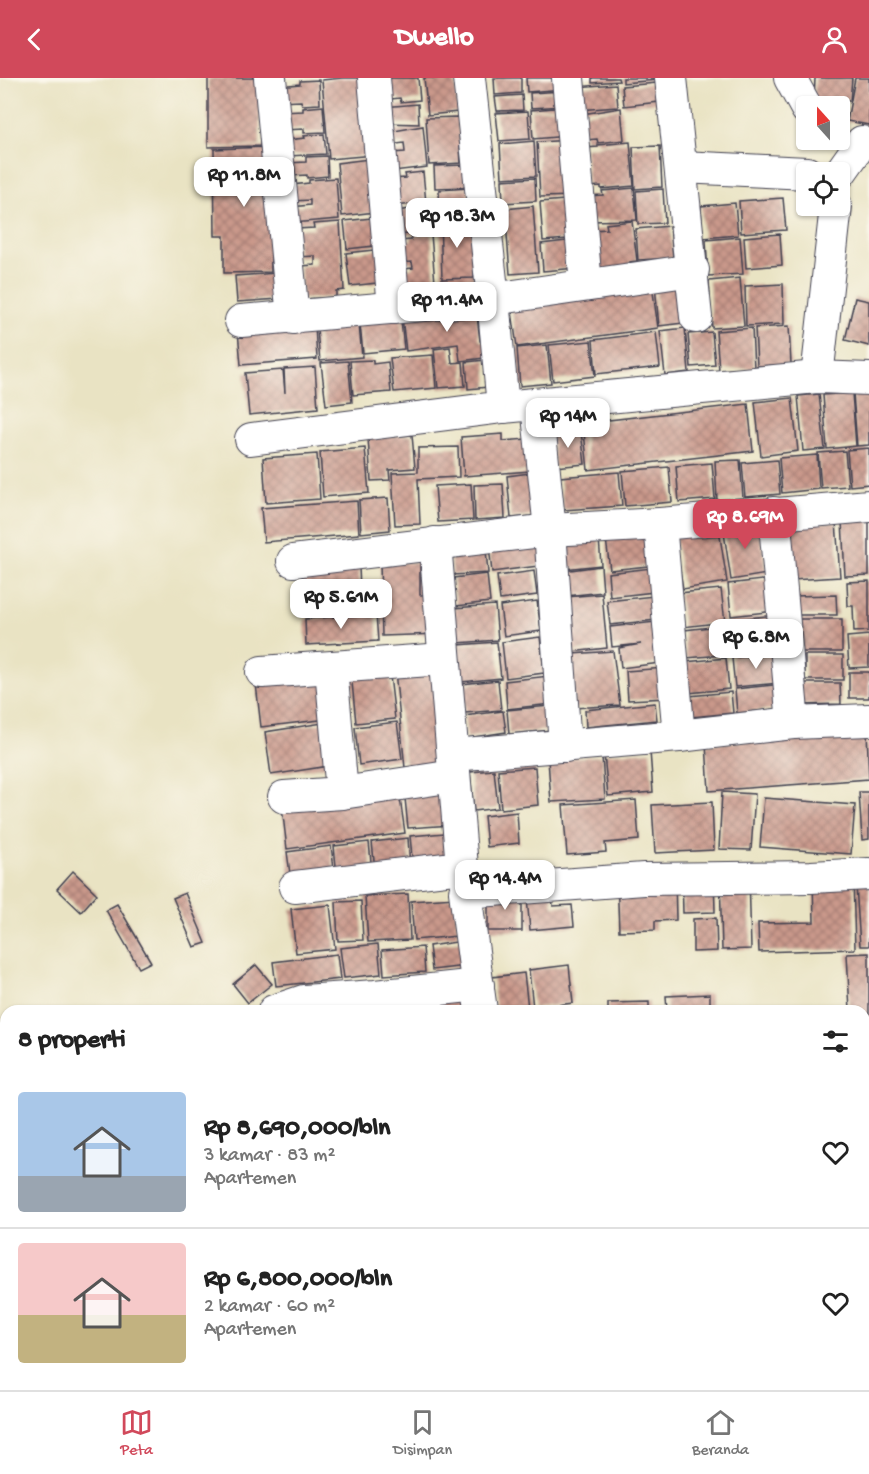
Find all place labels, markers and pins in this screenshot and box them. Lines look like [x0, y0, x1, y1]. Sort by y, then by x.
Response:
pin: Rp 11.8M [182, 157, 306, 208]
pin: Rp 18.3M [395, 198, 519, 249]
pin: Rp 11.4M [385, 282, 509, 333]
pin: Rp 14M [519, 398, 617, 449]
pin: Rp 8.69M [683, 499, 807, 550]
pin: Rp 5.61M [279, 579, 403, 630]
pin: Rp 6.8M [701, 619, 811, 670]
pin: Rp 14.4M [443, 860, 567, 911]

